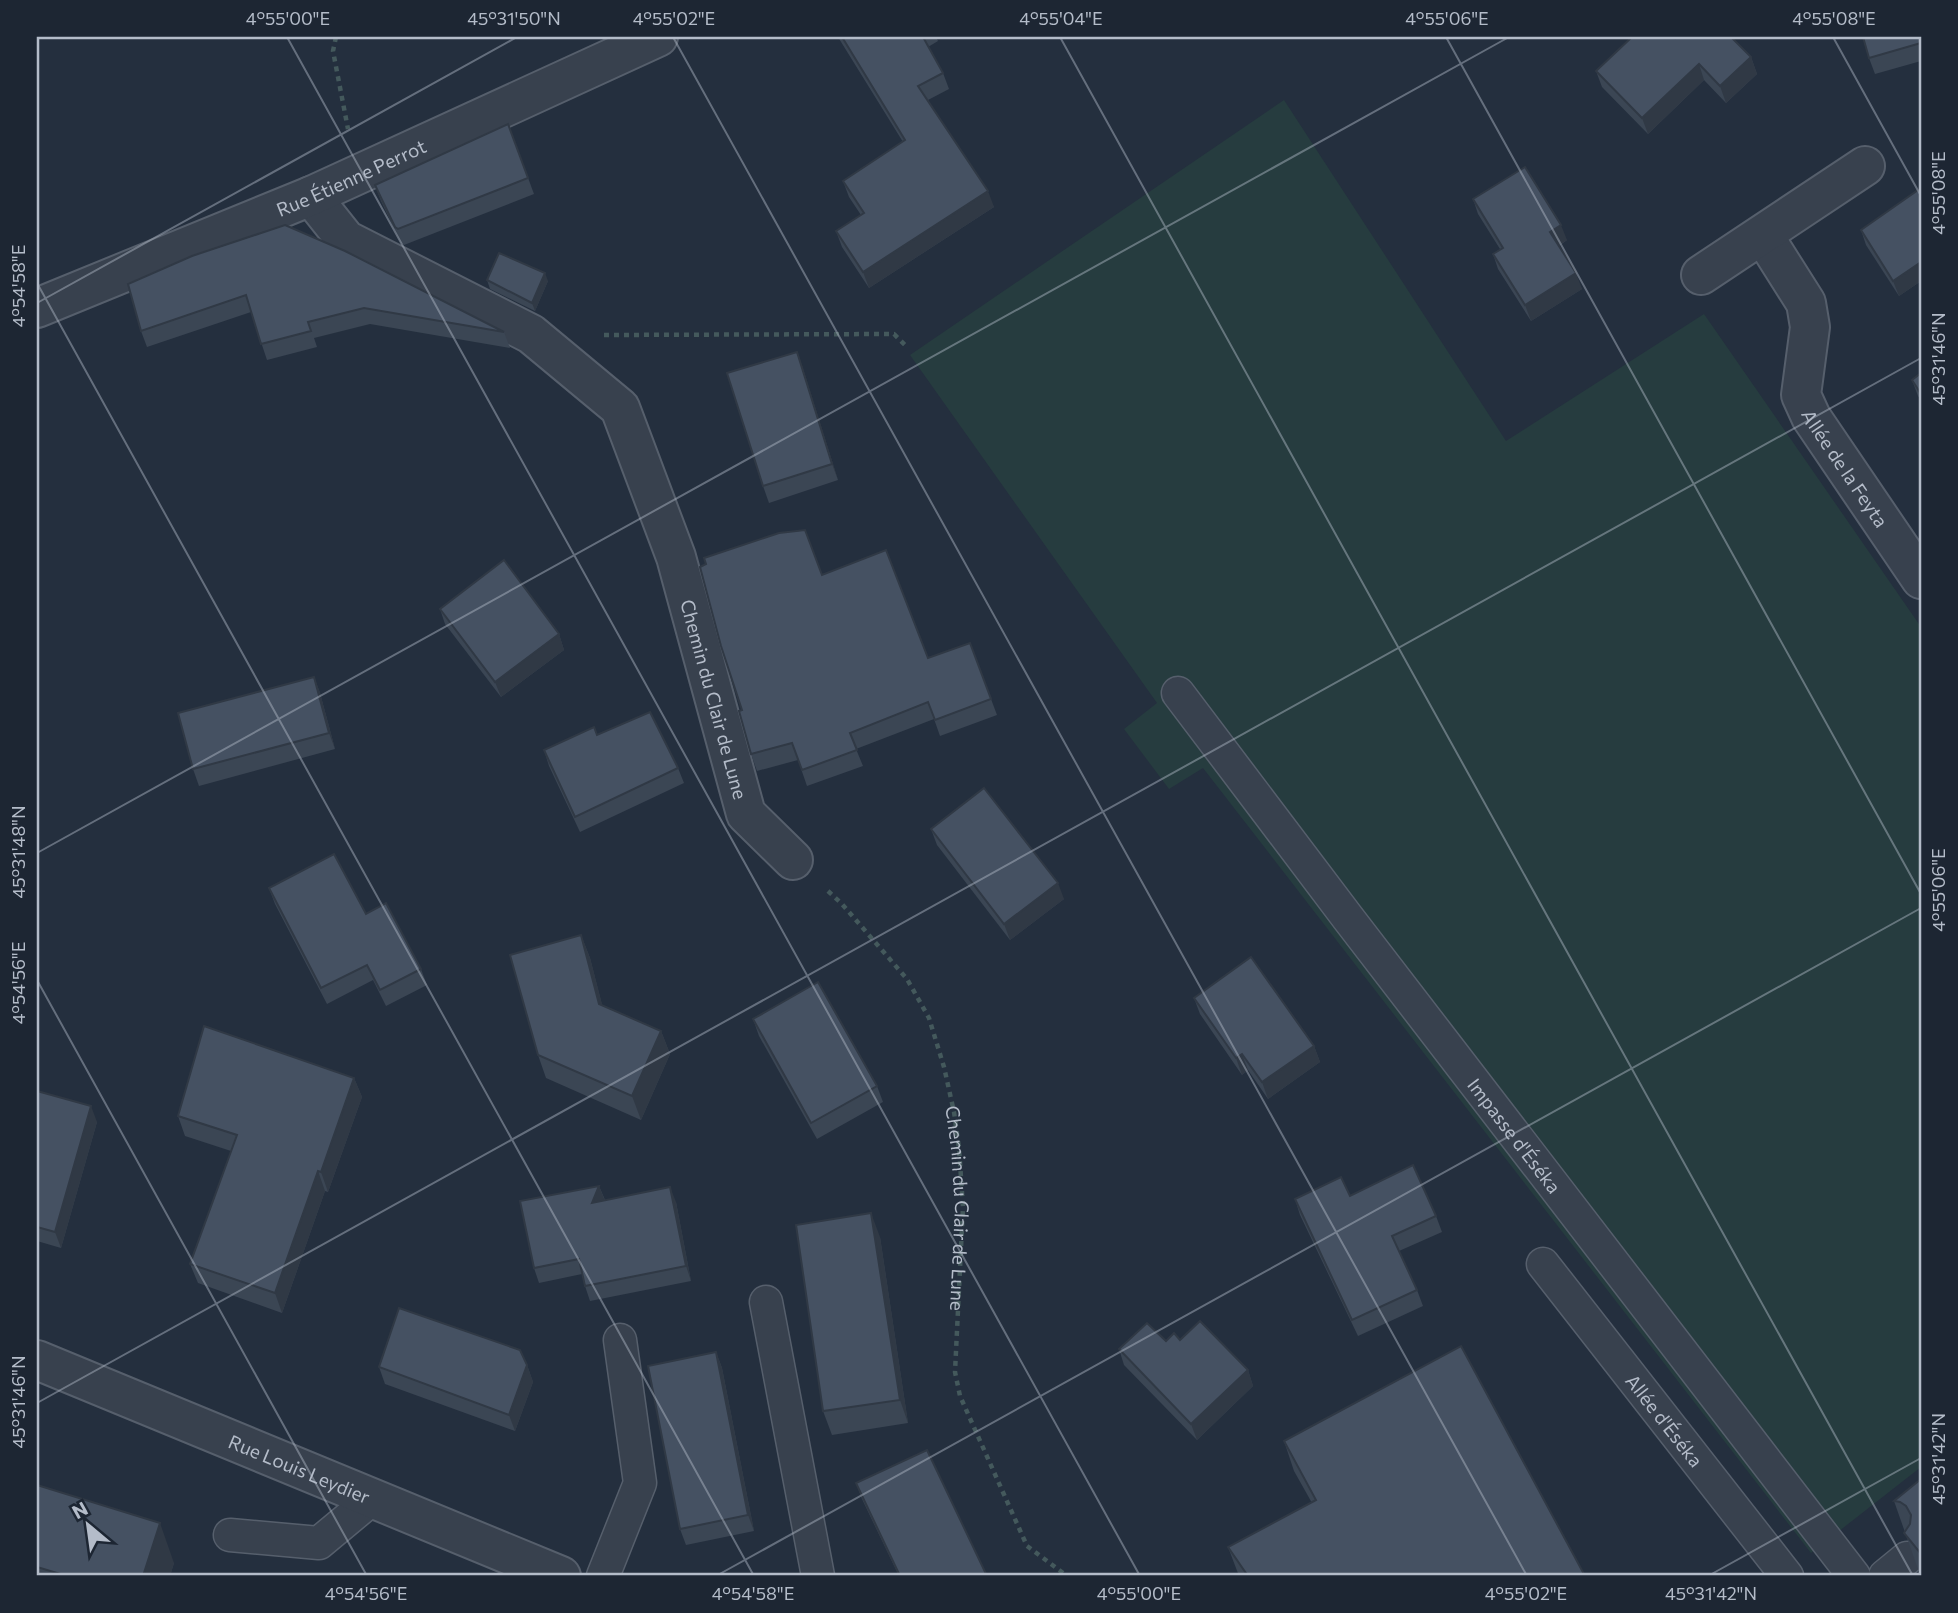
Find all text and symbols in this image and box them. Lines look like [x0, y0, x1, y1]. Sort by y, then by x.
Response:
text: 4°55'00"E [246, 7, 330, 29]
text: 45°31'50"N [467, 7, 561, 29]
text: 4°55'02"E [633, 7, 715, 29]
text: 4°55'04"E [1019, 7, 1103, 29]
text: 4°55'06"E [1405, 7, 1489, 29]
text: 4°55'08"E [1792, 7, 1876, 29]
street label: Rue Étienne Perrot [273, 133, 429, 221]
text: 4°55'08"E [1927, 151, 1949, 235]
text: 4°54'58"E [7, 245, 29, 327]
text: 45°31'46"N [1927, 312, 1949, 406]
street label: Allée de la Feyta [1798, 406, 1894, 531]
street label: Chemin du Clair de Lune [677, 597, 753, 802]
text: 45°31'48"N [7, 805, 29, 899]
text: 4°55'06"E [1927, 848, 1949, 932]
text: 4°54'56"E [7, 942, 29, 1024]
street label: Impasse d'Éséka [1464, 1073, 1567, 1197]
street label: Chemin du Clair de Lune [941, 1103, 975, 1312]
text: 45°31'46"N [7, 1355, 29, 1449]
street label: Allée d'Éséka [1622, 1369, 1708, 1471]
text: 45°31'42"N [1927, 1413, 1949, 1505]
street label: Rue Louis Leydier [225, 1429, 374, 1508]
north arrow [52, 1490, 122, 1560]
text: N [68, 1496, 91, 1523]
text: 4°54'56"E [325, 1582, 407, 1604]
text: 4°54'58"E [712, 1582, 794, 1604]
text: 4°55'00"E [1097, 1582, 1181, 1604]
text: 4°55'02"E [1485, 1582, 1567, 1604]
text: 45°31'42"N [1665, 1582, 1757, 1604]

